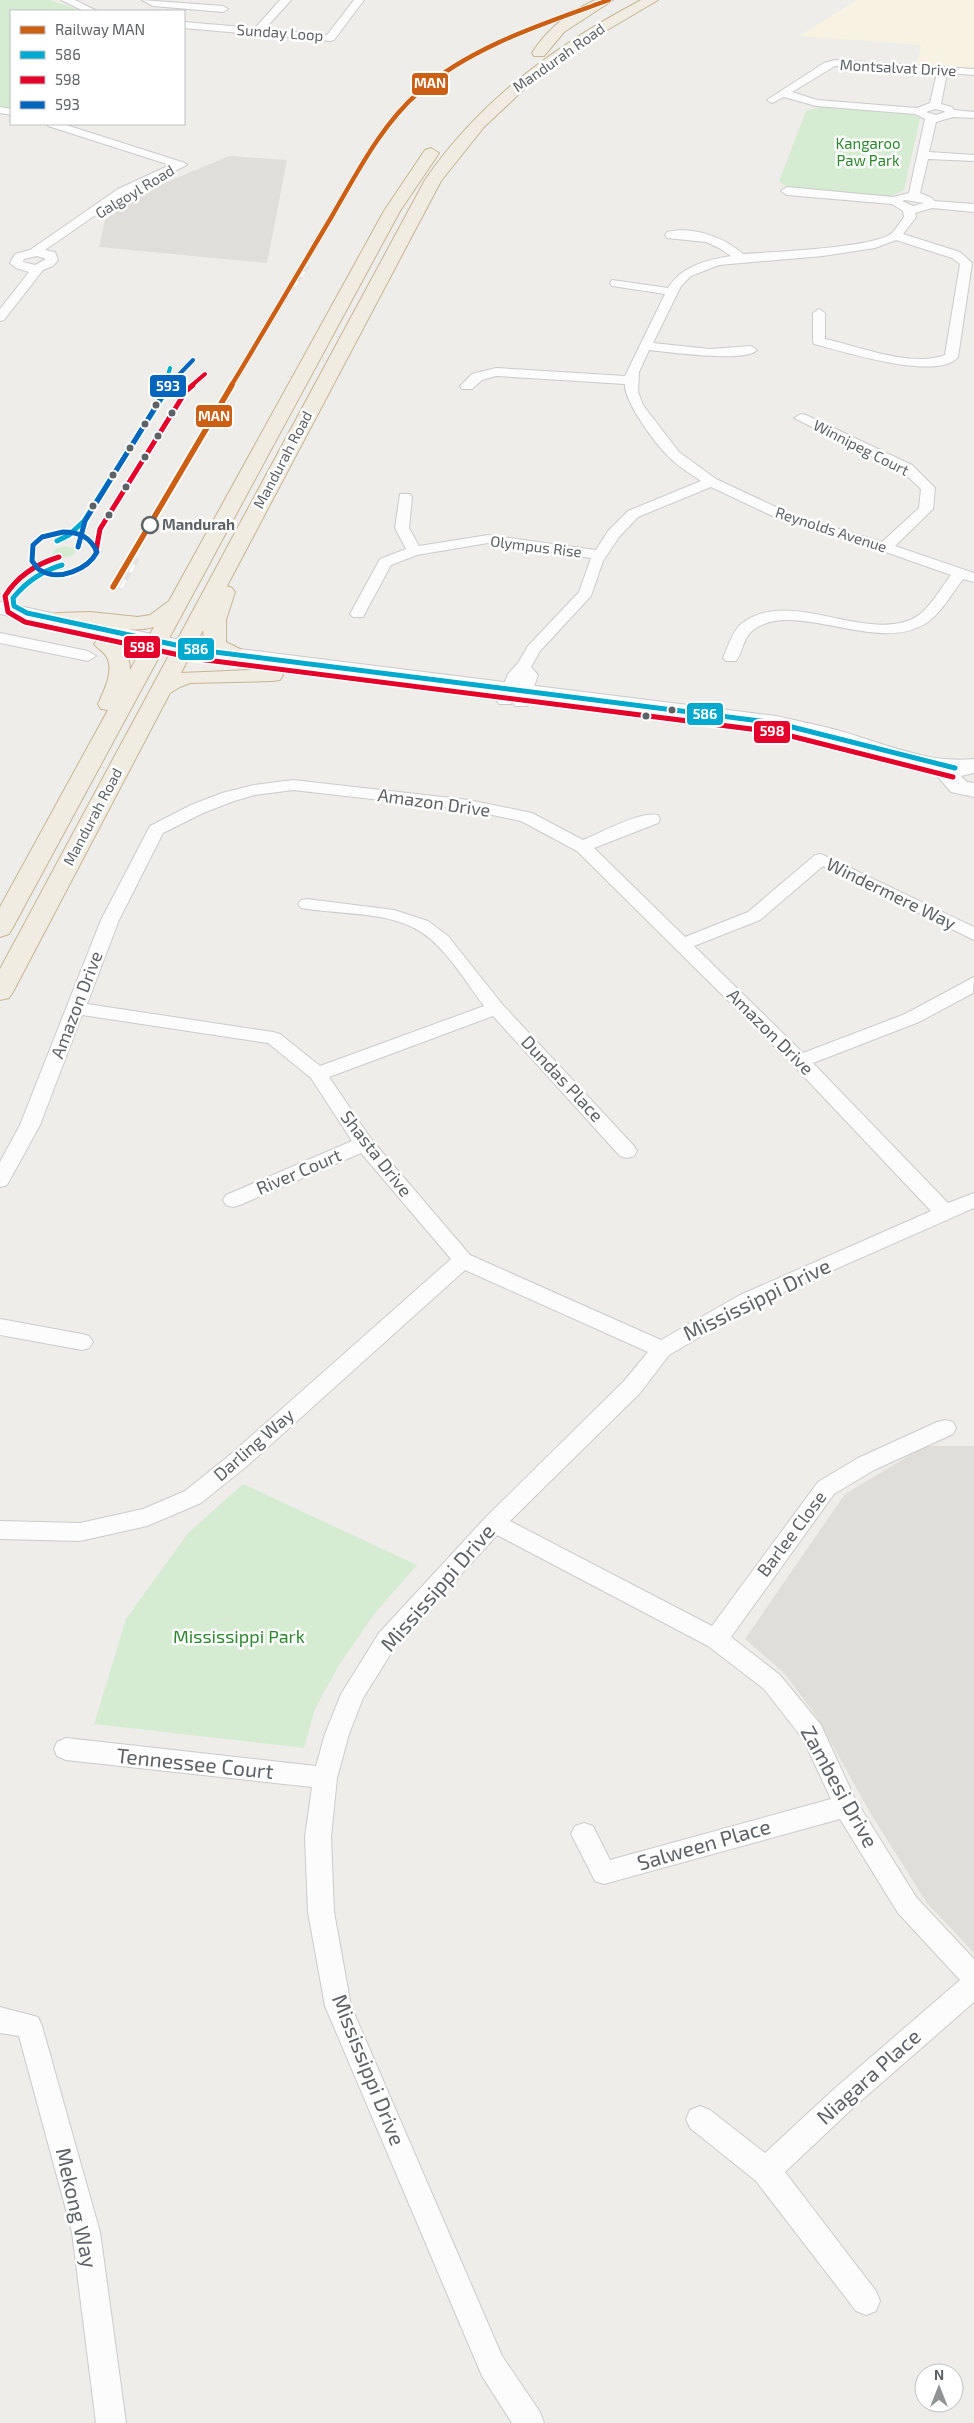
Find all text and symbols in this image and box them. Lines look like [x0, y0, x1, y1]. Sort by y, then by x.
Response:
legend [10, 10, 185, 125]
street label: Mandurah Road [509, 19, 608, 96]
text: Railway MAN [55, 20, 145, 38]
street label: Sunday Loop [236, 20, 324, 44]
text: 586 [55, 45, 81, 63]
street label: Montsalvat Drive [839, 55, 957, 79]
text: 598 [55, 70, 81, 88]
line badge: MAN [411, 72, 449, 96]
text: MAN [414, 74, 446, 91]
text: 593 [55, 95, 80, 113]
park label: Kangaroo Paw Park [835, 134, 901, 169]
street label: Galgoyl Road [92, 161, 177, 222]
line badge: 593 [149, 374, 187, 398]
text: 593 [156, 377, 180, 394]
unlabelled marker [151, 400, 161, 410]
line badge: MAN [195, 404, 233, 428]
text: MAN [198, 407, 230, 424]
unlabelled marker [167, 408, 177, 418]
street label: Mandurah Road [249, 408, 315, 511]
street label: Winnipeg Court [811, 415, 913, 479]
unlabelled marker [140, 419, 150, 429]
unlabelled marker [153, 431, 163, 441]
unlabelled marker [125, 443, 135, 453]
unlabelled marker [140, 452, 150, 462]
unlabelled marker [108, 470, 118, 480]
unlabelled marker [121, 482, 131, 492]
unlabelled marker [88, 501, 98, 511]
street label: Reynolds Avenue [773, 503, 889, 556]
unlabelled marker [104, 510, 114, 520]
place label: Mandurah [162, 515, 235, 533]
marker: Mandurah [141, 516, 159, 534]
street label: Olympus Rise [489, 531, 583, 561]
line badge: 598 [123, 635, 161, 659]
line badge: 586 [177, 637, 215, 661]
text: 598 [130, 638, 154, 655]
text: 586 [184, 640, 208, 657]
line badge: 586 [686, 702, 724, 726]
unlabelled marker [667, 705, 677, 715]
text: 586 [693, 705, 717, 722]
unlabelled marker [641, 711, 651, 721]
line badge: 598 [753, 720, 791, 744]
text: 598 [760, 722, 784, 739]
street label: Mandurah Road [59, 765, 125, 868]
street label: Amazon Drive [376, 783, 492, 821]
street label: Windermere Way [823, 852, 960, 934]
street label: Amazon Drive [45, 948, 107, 1062]
street label: Amazon Drive [723, 983, 819, 1079]
street label: Dundas Place [517, 1031, 608, 1126]
street label: Shasta Drive [336, 1106, 417, 1201]
street label: River Court [253, 1143, 345, 1199]
street label: Mississippi Drive [679, 1252, 834, 1345]
street label: Darling Way [209, 1403, 298, 1485]
street label: Barlee Close [752, 1486, 831, 1581]
street label: Mississippi Drive [375, 1518, 499, 1656]
park label: Mississippi Park [173, 1625, 305, 1647]
street label: Zambesi Drive [797, 1721, 884, 1852]
street label: Tennessee Court [115, 1742, 275, 1783]
street label: Salween Place [634, 1813, 773, 1875]
street label: Mississippi Drive [328, 1990, 411, 2149]
street label: Niagara Place [811, 2023, 925, 2129]
street label: Mekong Way [51, 2145, 103, 2270]
north arrow [914, 2363, 964, 2413]
text: N [934, 2366, 944, 2383]

